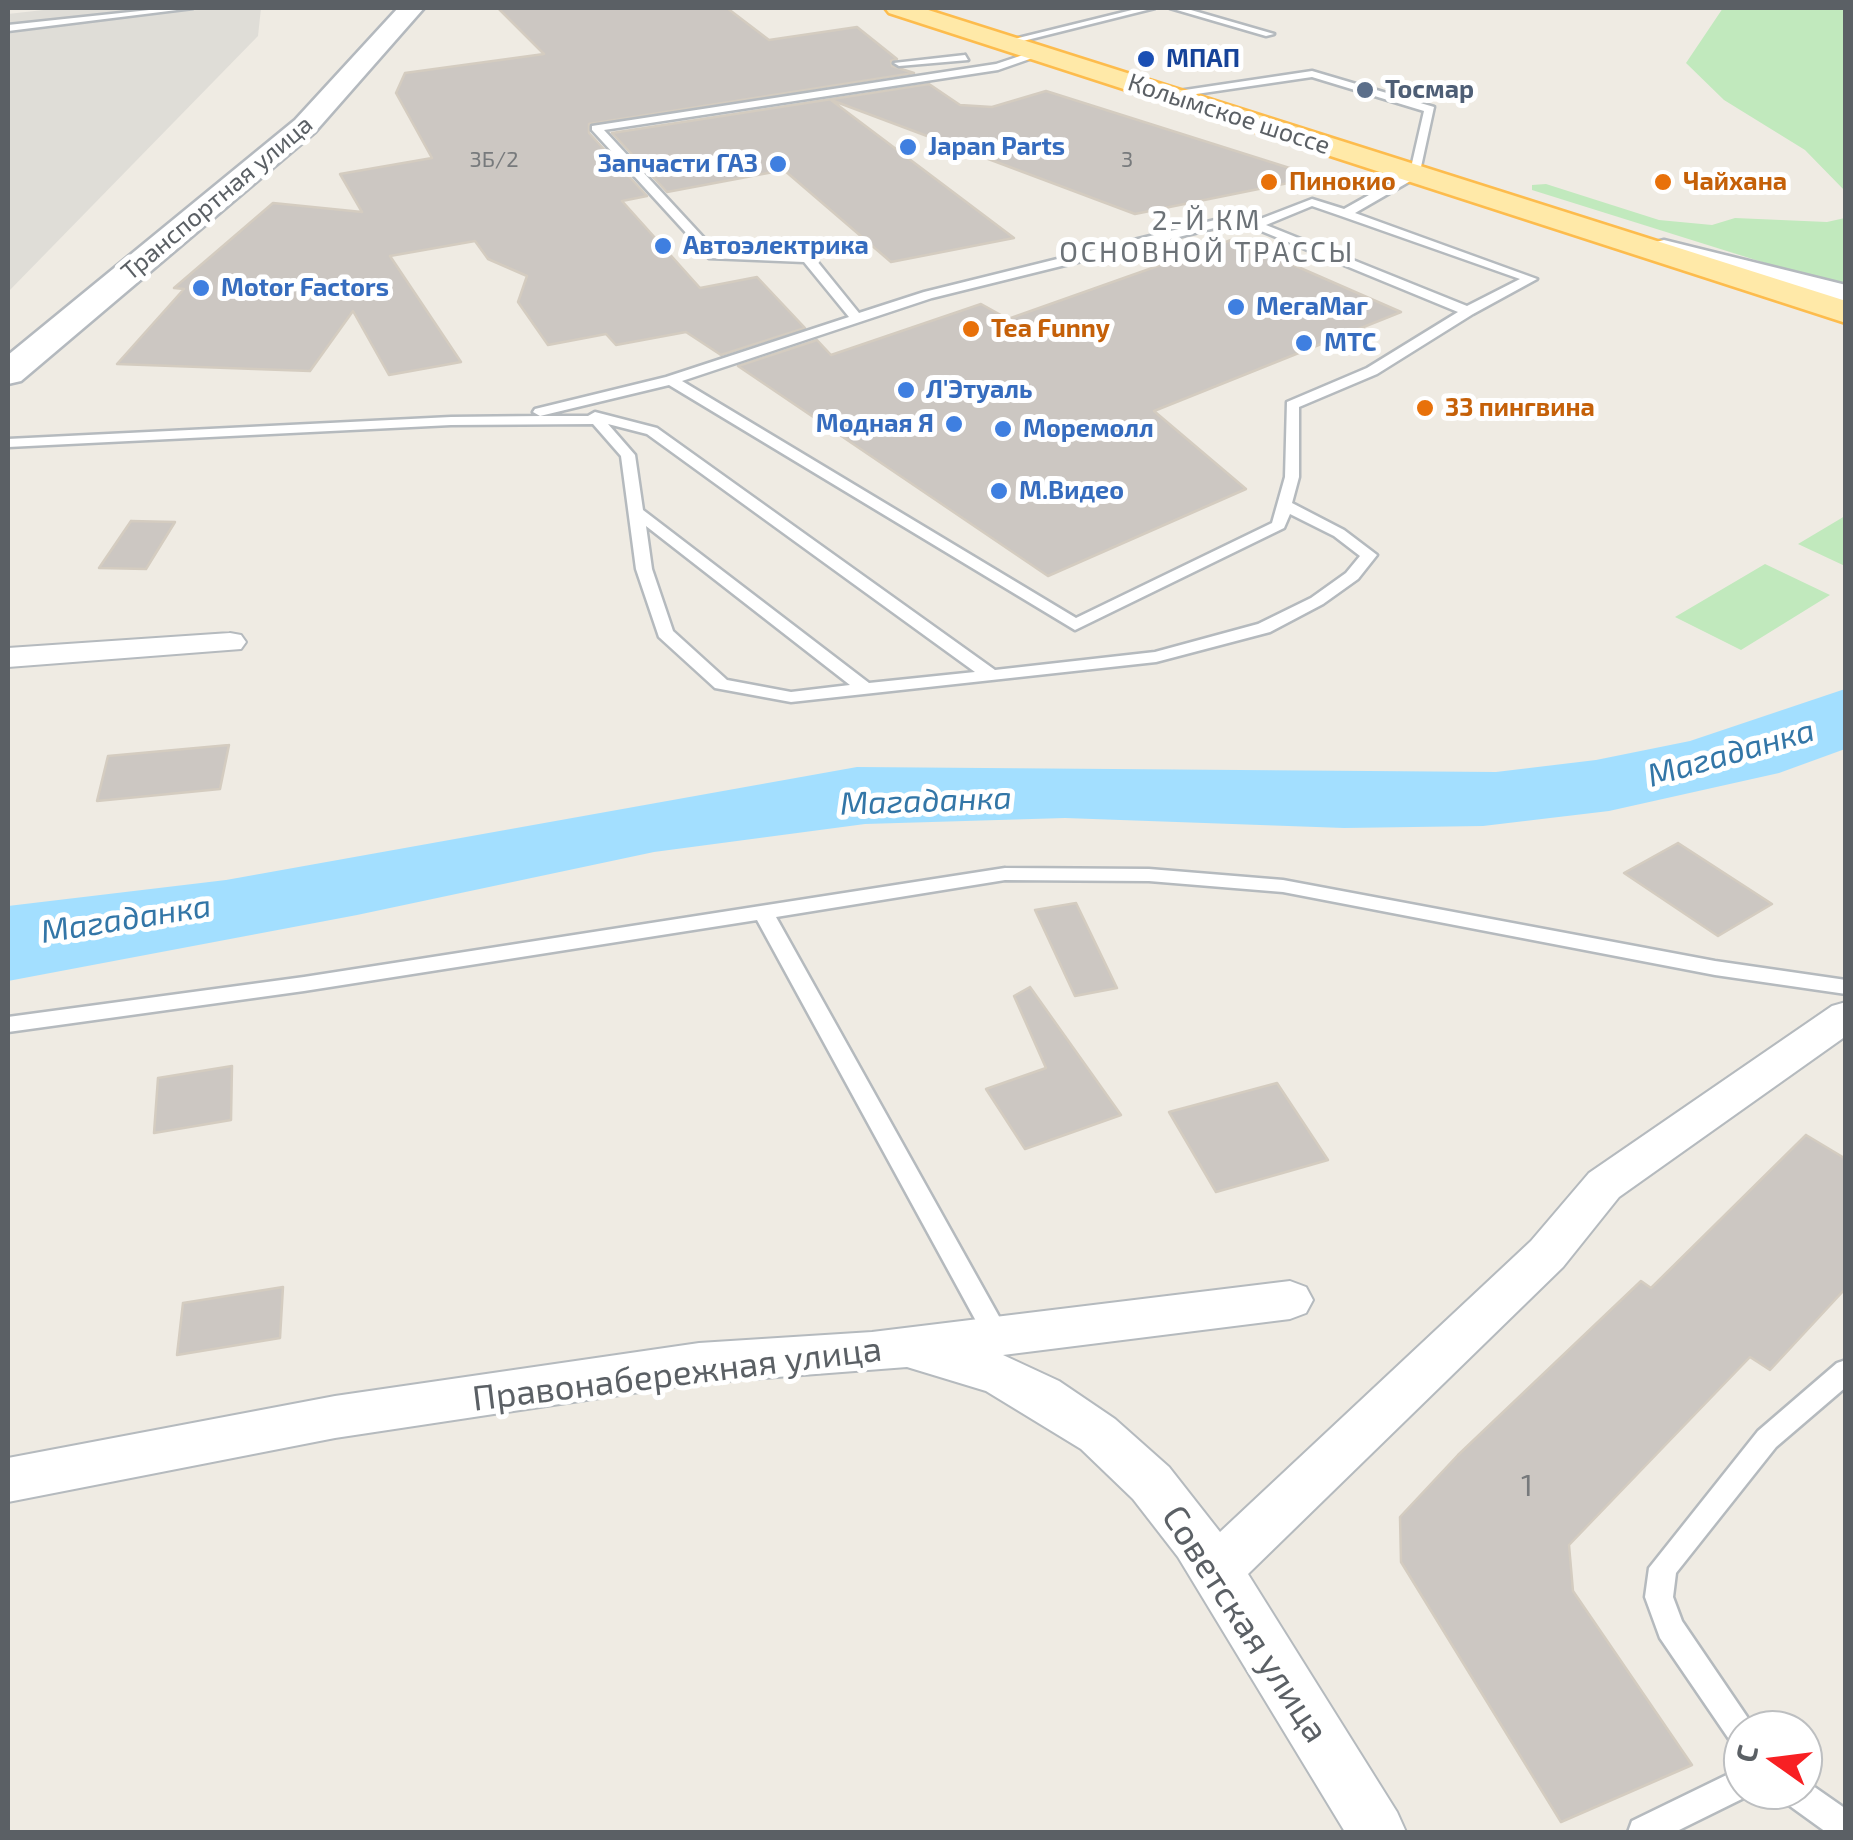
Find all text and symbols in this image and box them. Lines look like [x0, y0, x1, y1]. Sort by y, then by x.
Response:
place label: МПАП [1166, 44, 1240, 74]
marker: МПАП [1135, 48, 1157, 70]
street label: Колымское шоссе [1124, 67, 1334, 161]
place label: Тосмар [1385, 75, 1474, 105]
marker: Тосмар [1354, 79, 1376, 101]
street label: Транспортная улица [115, 109, 319, 287]
place label: Japan Parts [928, 132, 1065, 162]
marker: Japan Parts [897, 136, 919, 158]
house number: 3Б/2 [469, 147, 519, 173]
house number: 3 [1121, 147, 1133, 173]
place label: Запчасти ГАЗ [598, 149, 758, 179]
marker: Запчасти ГАЗ [767, 153, 789, 175]
place label: Пинокио [1289, 167, 1396, 197]
place label: Чайхана [1683, 167, 1787, 197]
marker: Пинокио [1258, 171, 1280, 193]
marker: Чайхана [1652, 171, 1674, 193]
district label: 2-Й КМ ОСНОВНОЙ ТРАССЫ [1059, 204, 1355, 270]
place label: Автоэлектрика [683, 231, 869, 261]
marker: Автоэлектрика [652, 235, 674, 257]
place label: Motor Factors [221, 273, 389, 303]
marker: Motor Factors [190, 277, 212, 299]
place label: МегаМаг [1256, 292, 1368, 322]
marker: МегаМаг [1225, 296, 1247, 318]
place label: Tea Funny [991, 314, 1110, 344]
marker: Tea Funny [960, 318, 982, 340]
place label: МТС [1324, 328, 1376, 358]
marker: МТС [1293, 332, 1315, 354]
place label: Л'Этуаль [926, 375, 1033, 405]
marker: Л'Этуаль [895, 379, 917, 401]
place label: 33 пингвина [1445, 393, 1595, 423]
marker: 33 пингвина [1414, 397, 1436, 419]
place label: Модная Я [816, 409, 934, 439]
marker: Модная Я [943, 413, 965, 435]
place label: Моремолл [1023, 414, 1154, 444]
marker: Моремолл [992, 418, 1014, 440]
place label: М.Видео [1019, 476, 1124, 506]
marker: М.Видео [988, 480, 1010, 502]
water label: Магаданка [1643, 711, 1819, 795]
water label: Магаданка [839, 779, 1013, 823]
water label: Магаданка [38, 887, 214, 951]
street label: Правонабережная улица [470, 1328, 884, 1420]
house number: 1 [1521, 1468, 1533, 1504]
street label: Советская улица [1153, 1498, 1337, 1750]
north arrow [1723, 1710, 1823, 1810]
text: С [1727, 1741, 1764, 1765]

